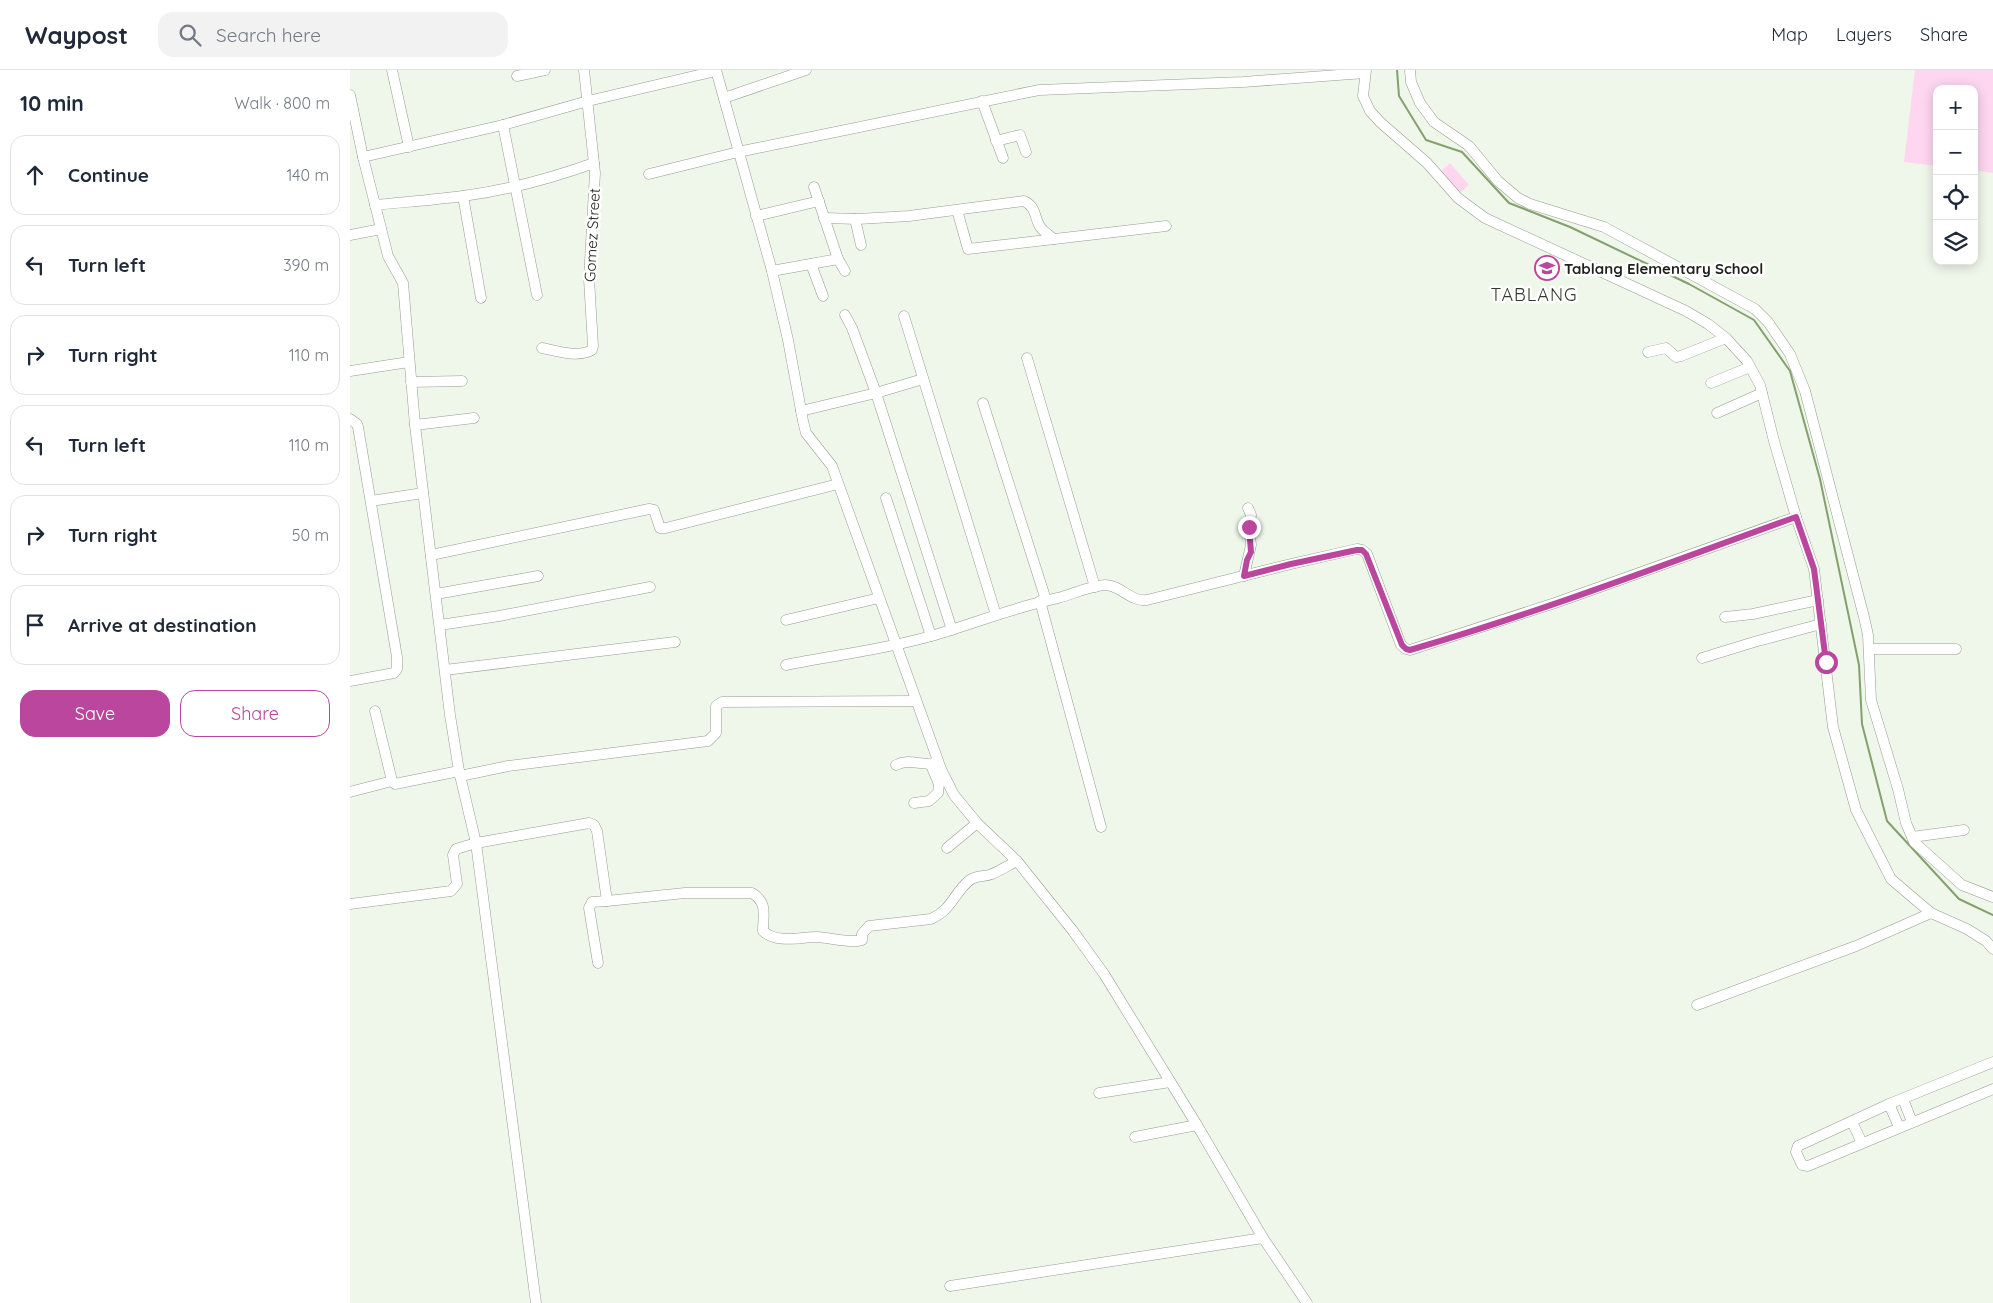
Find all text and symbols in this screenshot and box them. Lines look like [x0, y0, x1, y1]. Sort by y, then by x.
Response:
search box [158, 12, 508, 57]
text: Waypost [25, 20, 128, 50]
icon: search [176, 21, 204, 49]
text: Search here [216, 23, 321, 47]
text: Map [1771, 23, 1808, 46]
text: Layers [1836, 23, 1892, 46]
text: Share [1920, 23, 1968, 46]
map controls [1933, 85, 1978, 265]
button: + [1933, 85, 1978, 130]
text: 10 min [20, 90, 84, 116]
text: Walk · 800 m [234, 93, 330, 113]
button: − [1933, 130, 1978, 175]
icon: ahead [21, 161, 49, 189]
text: Continue [68, 163, 149, 187]
text: 140 m [286, 165, 329, 185]
button: locate [1933, 175, 1978, 220]
street label: Gomez Street [580, 188, 604, 282]
button: layers [1933, 220, 1978, 265]
icon: left [21, 251, 49, 279]
text: Turn left [68, 253, 146, 277]
text: 390 m [283, 255, 329, 275]
school or university icon: Tablang Elementary School [1534, 255, 1560, 281]
place label: Tablang Elementary School [1564, 259, 1763, 278]
district label: TABLANG [1490, 283, 1578, 306]
icon: right [21, 341, 49, 369]
text: Turn right [68, 343, 157, 367]
text: 110 m [289, 345, 329, 365]
icon: left [21, 431, 49, 459]
text: Turn left [68, 433, 146, 457]
text: 110 m [289, 435, 329, 455]
route end [1238, 516, 1261, 539]
icon: right [21, 521, 49, 549]
text: Turn right [68, 523, 157, 547]
text: 50 m [292, 525, 329, 545]
icon: arrive [21, 611, 49, 639]
text: Arrive at destination [68, 613, 257, 637]
route start [1815, 651, 1838, 674]
button: Save [20, 690, 170, 737]
button: Share [180, 690, 330, 737]

